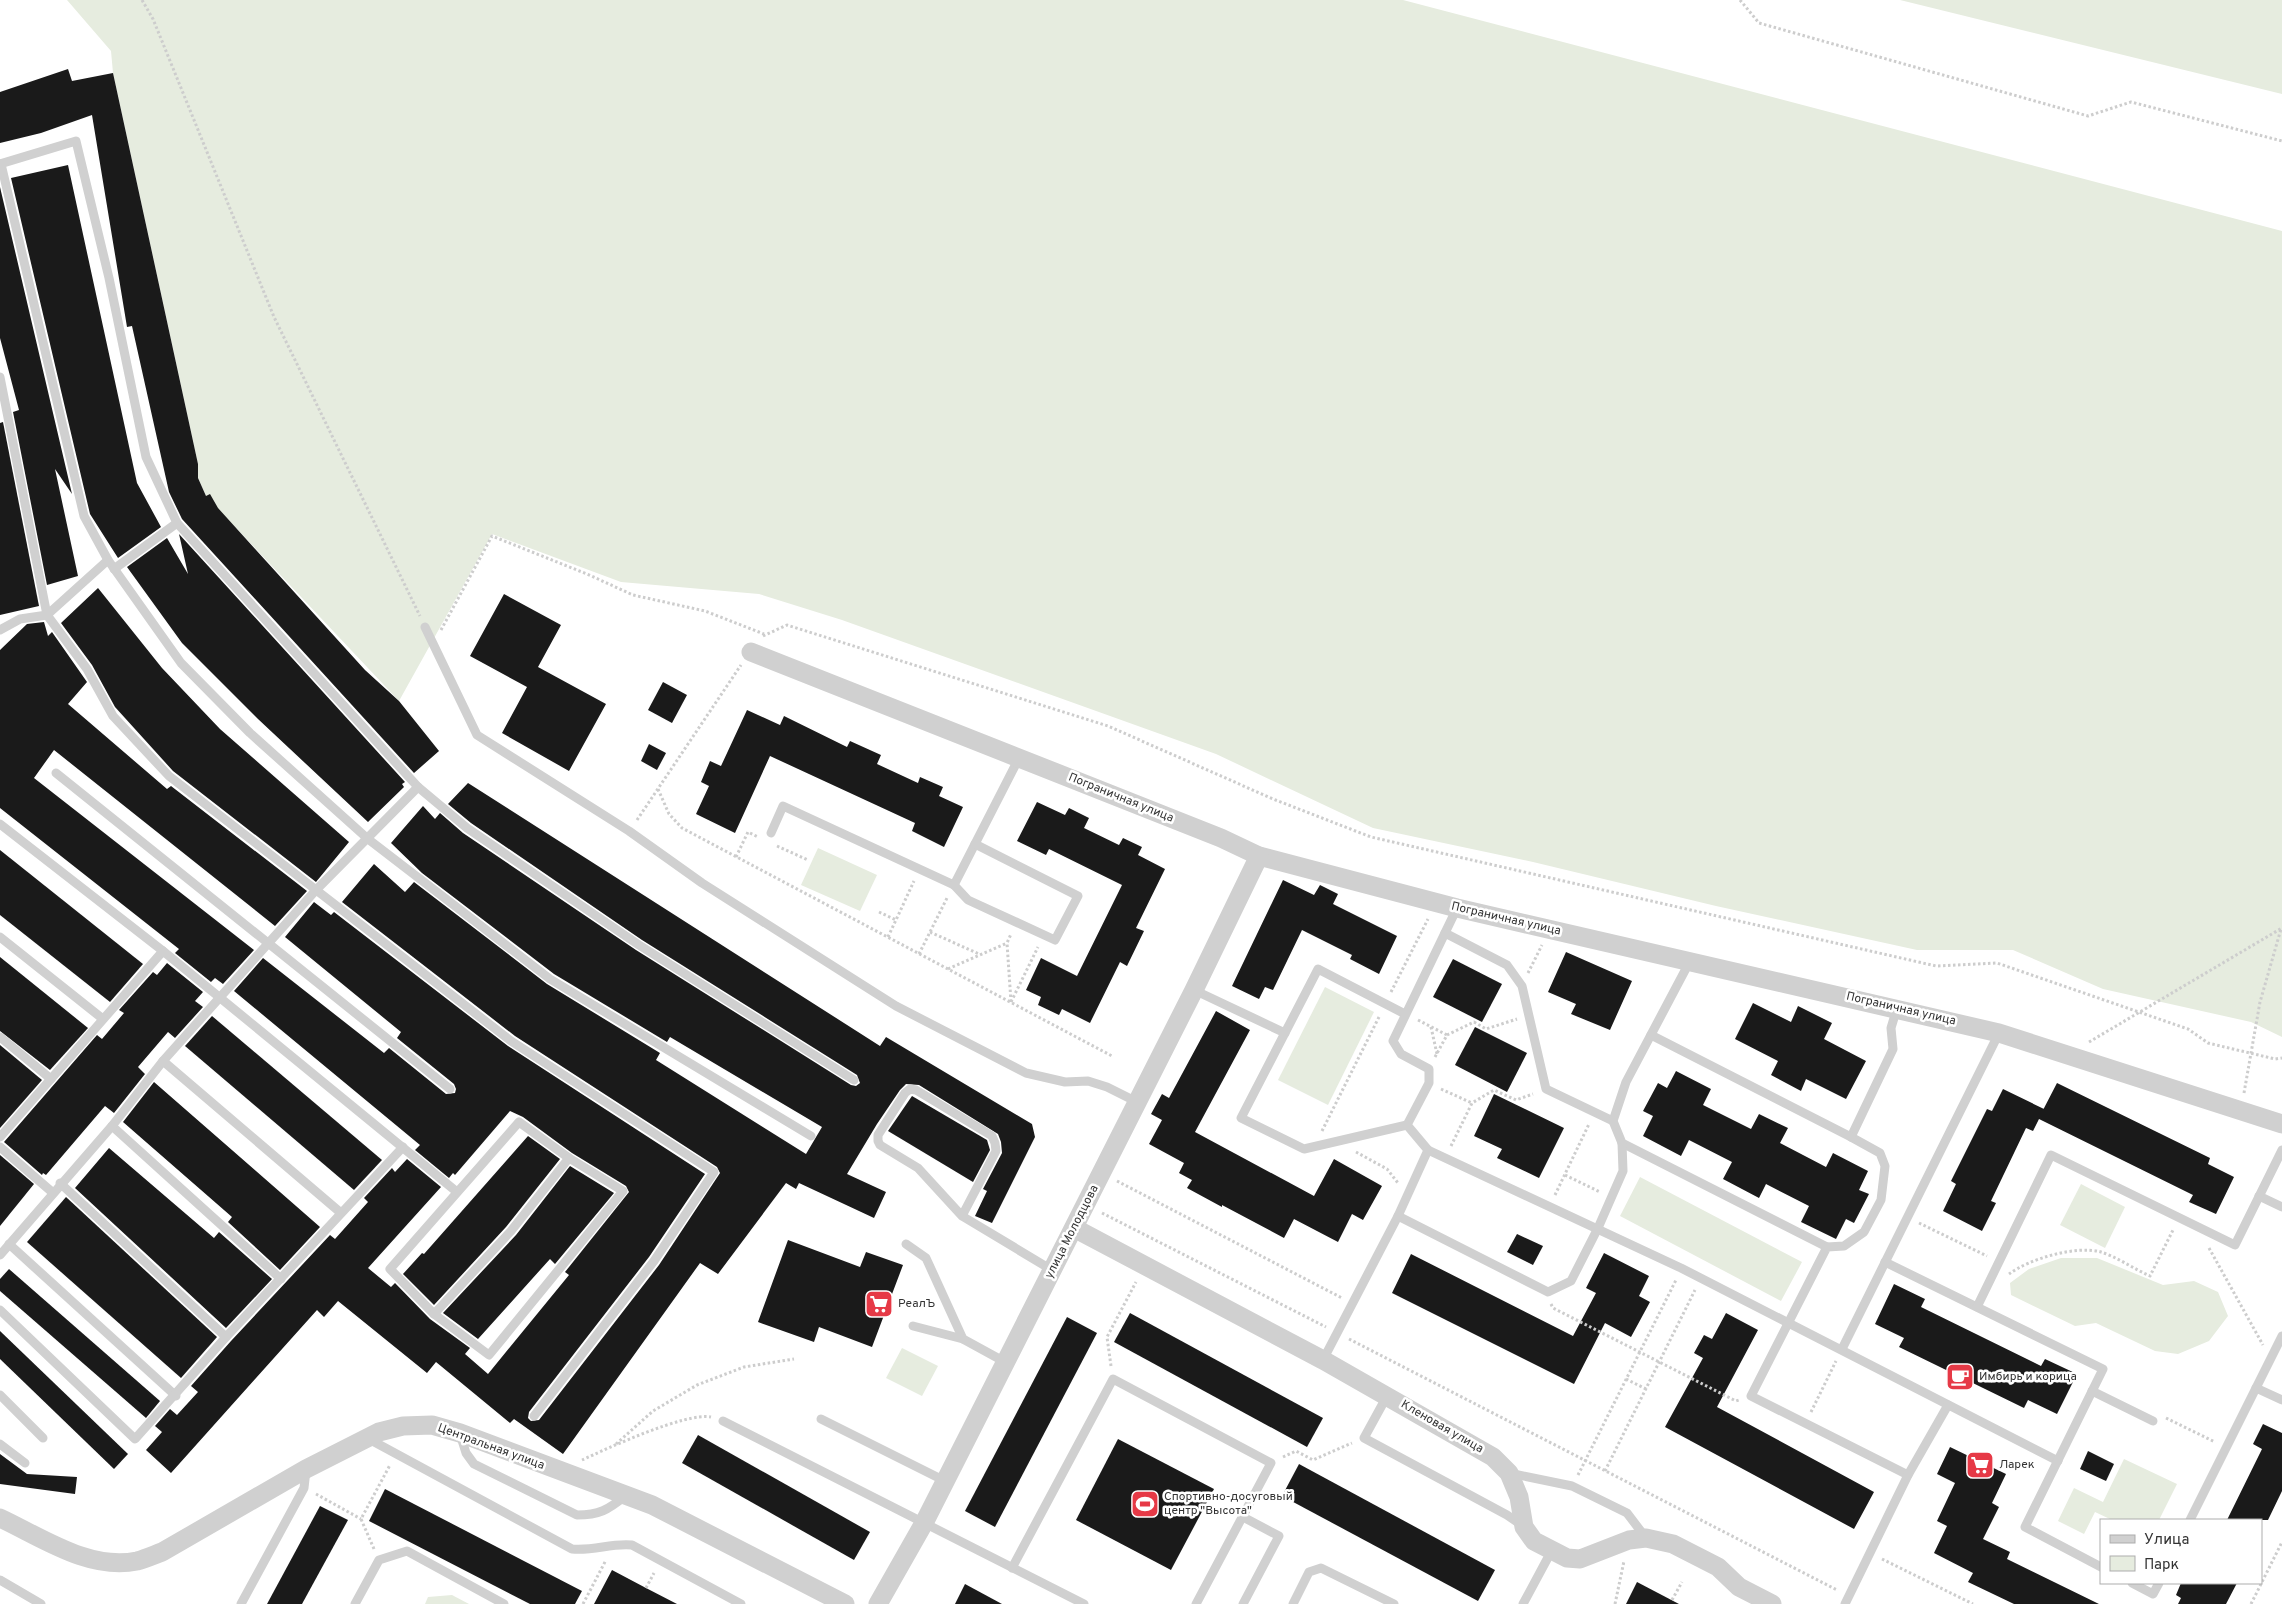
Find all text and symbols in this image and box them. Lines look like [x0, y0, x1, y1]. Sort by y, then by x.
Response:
street label: Пограничная улица [1066, 770, 1176, 826]
street label: Пограничная улица [1450, 899, 1562, 939]
street label: Пограничная улица [1845, 989, 1957, 1029]
street label: улица Молодцова [1041, 1182, 1103, 1282]
supermarket icon: РеалЪ [864, 1289, 894, 1319]
place label: РеалЪ [898, 1296, 935, 1312]
cafe icon: Имбирь и корица [1945, 1362, 1975, 1392]
place label: Имбирь и корица [1979, 1369, 2077, 1385]
street label: Кленовая улица [1398, 1397, 1486, 1457]
street label: Центральная улица [435, 1420, 547, 1474]
supermarket icon: Ларек [1965, 1450, 1995, 1480]
place label: Ларек [1999, 1457, 2035, 1473]
sports icon: Спортивно-досуговый центр "Высота" [1130, 1489, 1160, 1519]
place label: Спортивно-досуговый центр "Высота" [1164, 1489, 1293, 1519]
legend [2100, 1519, 2262, 1584]
text: Улица [2144, 1531, 2189, 1550]
text: Парк [2144, 1556, 2179, 1575]

